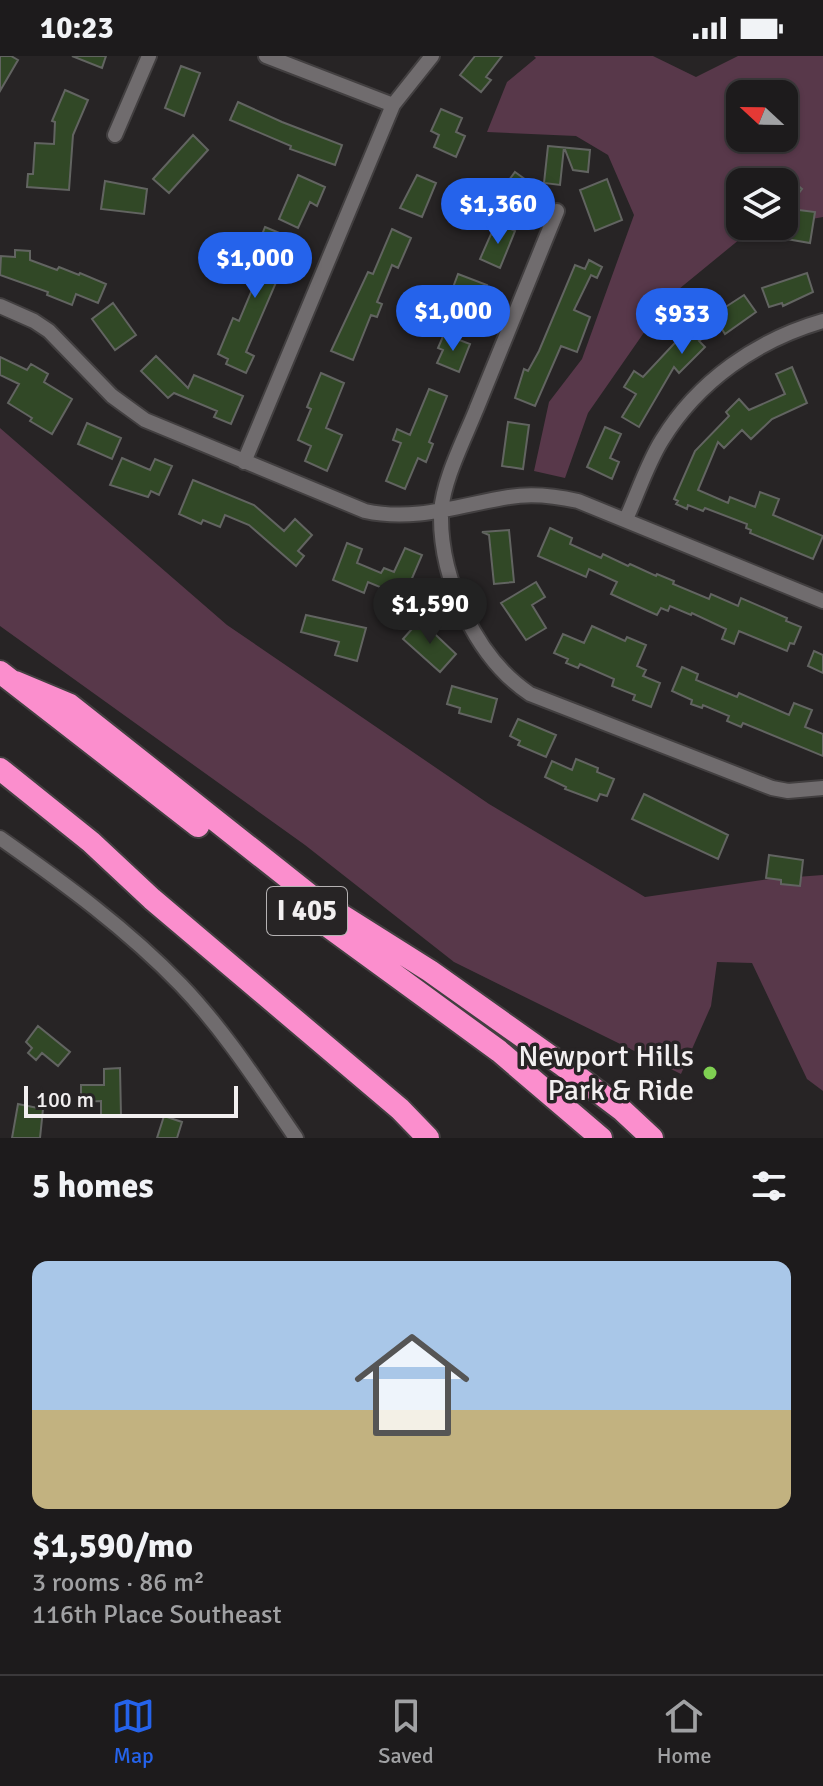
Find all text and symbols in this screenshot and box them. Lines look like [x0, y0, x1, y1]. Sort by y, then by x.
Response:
text: 10:23 [40, 10, 114, 47]
north arrow [726, 80, 798, 152]
map controls [726, 80, 798, 240]
button: layers [726, 168, 798, 240]
pin: $1,360 [433, 178, 563, 246]
text: $1,360 [459, 188, 537, 220]
pin: $1,000 [190, 232, 320, 300]
text: $1,000 [216, 242, 294, 274]
pin: $1,000 [388, 285, 518, 353]
pin: $933 [635, 288, 729, 356]
text: $1,000 [414, 295, 492, 327]
text: $933 [654, 298, 710, 330]
pin: $1,590 [365, 578, 495, 646]
text: $1,590 [391, 588, 469, 620]
road number: I 405 [267, 887, 347, 935]
place label: Newport Hills Park & Ride [518, 1038, 694, 1109]
marker: Newport Hills Park & Ride [701, 1064, 719, 1082]
scale bar [24, 1082, 238, 1118]
text: 100 m [36, 1086, 94, 1113]
icon: filters [747, 1164, 791, 1208]
text: 5 homes [32, 1165, 153, 1207]
icon: home [340, 1313, 484, 1457]
text: $1,590/mo [32, 1525, 193, 1567]
text: 3 rooms · 86 m² [32, 1567, 205, 1599]
text: 116th Place Southeast [32, 1599, 282, 1631]
tab: Map [111, 1694, 155, 1769]
tab: Saved [378, 1694, 434, 1769]
tab: Home [657, 1694, 712, 1769]

